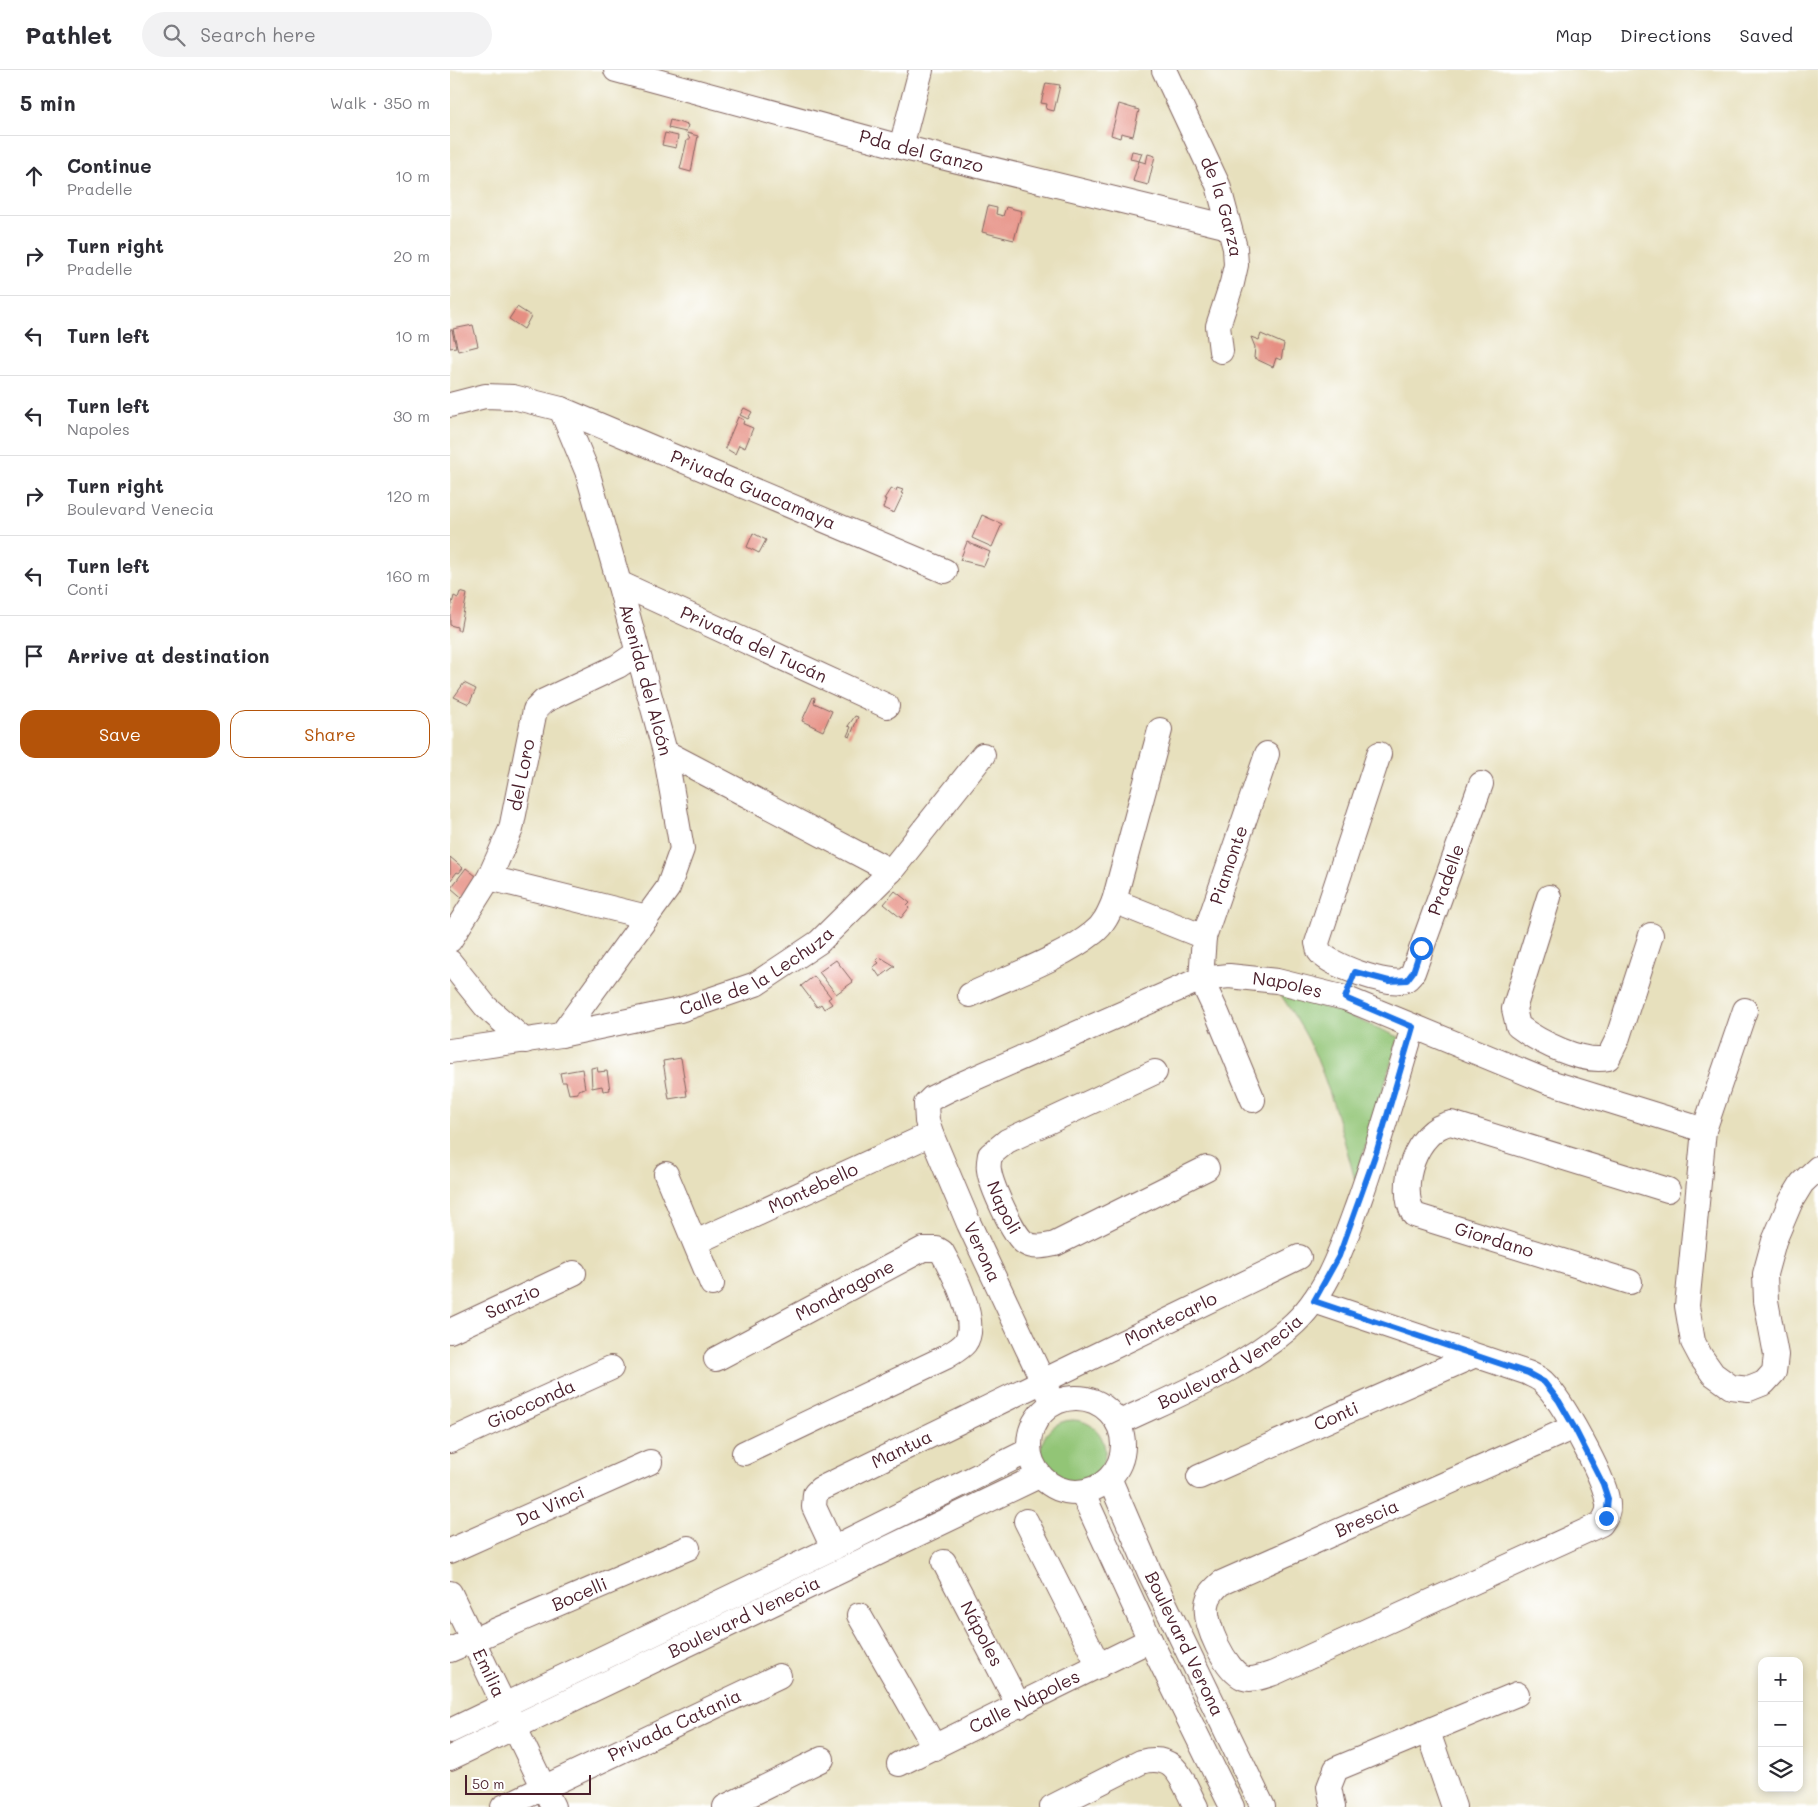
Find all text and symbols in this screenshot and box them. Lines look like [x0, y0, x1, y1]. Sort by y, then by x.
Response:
search box [142, 12, 492, 57]
text: Pathlet [25, 19, 112, 50]
icon: search [160, 21, 188, 49]
text: Search here [200, 22, 316, 47]
text: Map [1555, 23, 1592, 47]
text: Directions [1620, 23, 1712, 47]
text: Saved [1740, 23, 1793, 47]
text: 5 min [20, 89, 76, 116]
text: Walk · 350 m [330, 92, 430, 113]
street label: Pda del Ganzo [857, 123, 987, 178]
street label: de la Garza [1195, 152, 1249, 258]
text: Continue [67, 153, 152, 178]
icon: ahead [20, 162, 48, 190]
text: 10 m [395, 165, 430, 186]
text: Pradelle [67, 178, 133, 199]
text: Turn right [67, 233, 164, 258]
icon: right [20, 242, 48, 270]
text: 20 m [393, 245, 430, 266]
text: Pradelle [67, 258, 133, 279]
icon: left [20, 322, 48, 350]
text: Turn left [67, 323, 150, 348]
text: 10 m [395, 325, 430, 346]
text: Turn left [67, 393, 150, 418]
icon: left [20, 402, 48, 430]
text: 30 m [393, 405, 430, 426]
text: Napoles [67, 418, 130, 439]
street label: Privada Guacamaya [667, 444, 840, 535]
text: Turn right [67, 473, 164, 498]
icon: right [20, 482, 48, 510]
text: 120 m [386, 485, 430, 506]
text: Boulevard Venecia [67, 498, 214, 519]
text: Turn left [67, 553, 150, 578]
icon: left [20, 562, 48, 590]
text: 160 m [385, 565, 430, 586]
text: Conti [67, 578, 109, 599]
street label: Privada del Tucán [677, 600, 831, 688]
street label: Avenida del Alcón [614, 601, 678, 758]
icon: arrive [20, 642, 48, 670]
text: Arrive at destination [67, 643, 270, 668]
button: Save [20, 710, 220, 758]
button: Share [230, 710, 430, 758]
street label: del Loro [502, 737, 540, 813]
street label: Piamonte [1203, 822, 1253, 907]
street label: Pradelle [1422, 841, 1469, 918]
street label: Calle de la Lechuza [676, 921, 838, 1020]
route start [1410, 937, 1433, 960]
street label: Napoles [1251, 966, 1325, 1003]
street label: Montebello [764, 1156, 862, 1218]
street label: Napoli [982, 1177, 1027, 1239]
street label: Giordano [1452, 1216, 1537, 1263]
street label: Verona [959, 1218, 1007, 1285]
street label: Mondragone [791, 1253, 898, 1326]
street label: Sanzio [481, 1278, 544, 1324]
street label: Montecarlo [1120, 1285, 1221, 1351]
street label: Boulevard Venecia [1154, 1309, 1307, 1414]
street label: Giocconda [483, 1373, 578, 1434]
street label: Conti [1309, 1395, 1362, 1436]
street label: Mantua [867, 1424, 935, 1473]
street label: Da Vinci [512, 1480, 588, 1531]
street label: Brescia [1331, 1493, 1402, 1542]
route end [1595, 1507, 1618, 1530]
street label: Boulevard Verona [1140, 1567, 1230, 1720]
street label: Boulevard Venecia [664, 1570, 823, 1663]
street label: Bocelli [548, 1571, 611, 1616]
street label: Nápoles [955, 1596, 1009, 1670]
street label: Emilia [468, 1644, 511, 1701]
map controls [1758, 1657, 1803, 1792]
button: + [1758, 1657, 1803, 1702]
street label: Calle Nápoles [965, 1664, 1084, 1739]
street label: Privada Catania [604, 1683, 745, 1766]
button: − [1758, 1702, 1803, 1747]
button: layers [1758, 1747, 1803, 1792]
scale bar [465, 1772, 591, 1795]
text: 50 m [472, 1774, 504, 1793]

